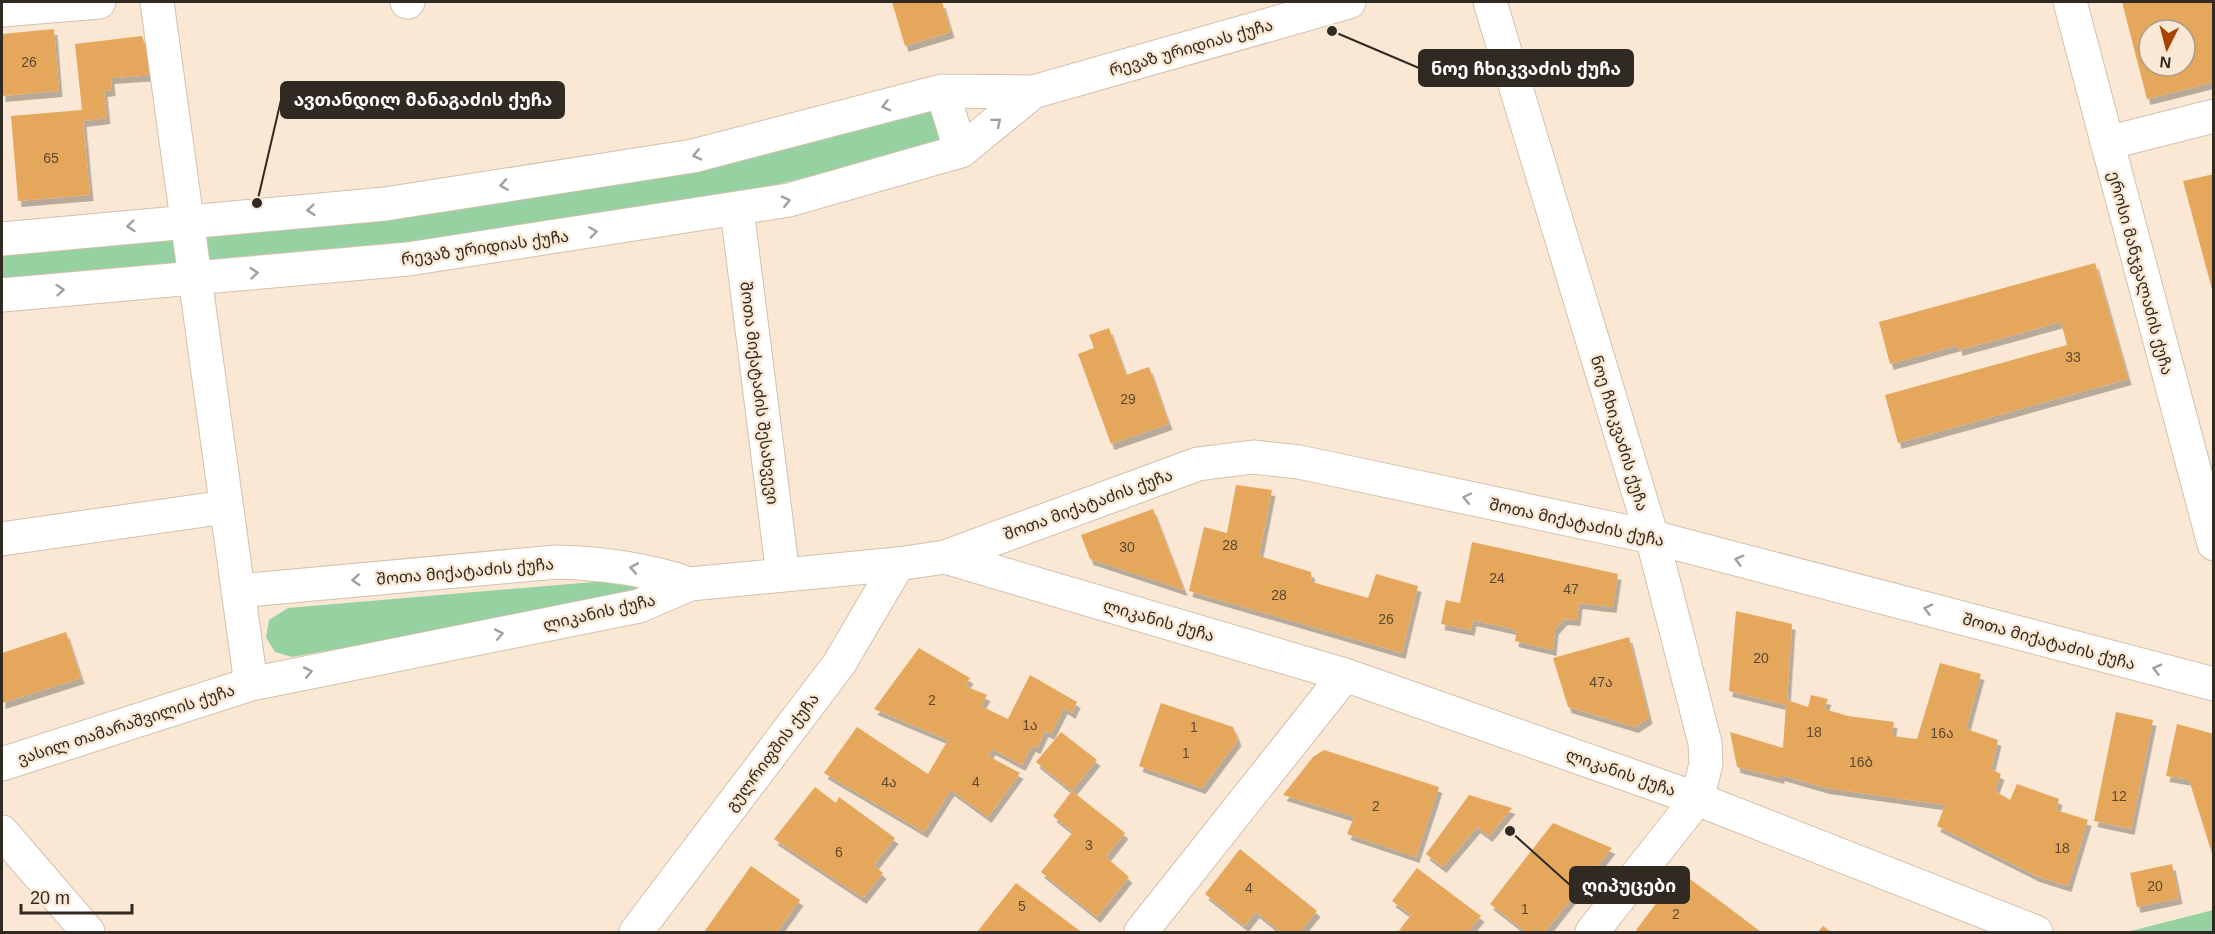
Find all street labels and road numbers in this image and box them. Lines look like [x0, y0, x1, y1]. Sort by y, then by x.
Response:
street label: რევაზ ურიდიას ქუჩა [1108, 16, 1275, 81]
street label: ეროსი მანჯგალაძის ქუჩა [2103, 169, 2176, 377]
street label: რევაზ ურიდიას ქუჩა [400, 227, 570, 270]
street label: შოთა მიქატაძის შესახვევი [736, 281, 782, 506]
street label: ნოე ჩხიკვაძის ქუჩა [1587, 353, 1651, 513]
street label: შოთა მიქატაძის ქუჩა [1002, 466, 1175, 544]
street label: შოთა მიქატაძის ქუჩა [1488, 496, 1666, 550]
street label: შოთა მიქატაძის ქუჩა [376, 555, 555, 589]
street label: ლიკანის ქუჩა [541, 591, 657, 636]
street label: ლიკანის ქუჩა [1101, 596, 1216, 646]
street label: შოთა მიქატაძის ქუჩა [1960, 610, 2137, 674]
street label: ვასილ თამარაშვილის ქუჩა [15, 681, 237, 770]
street label: გულრიფშის ქუჩა [723, 690, 824, 816]
street label: ლიკანის ქუჩა [1563, 746, 1678, 801]

